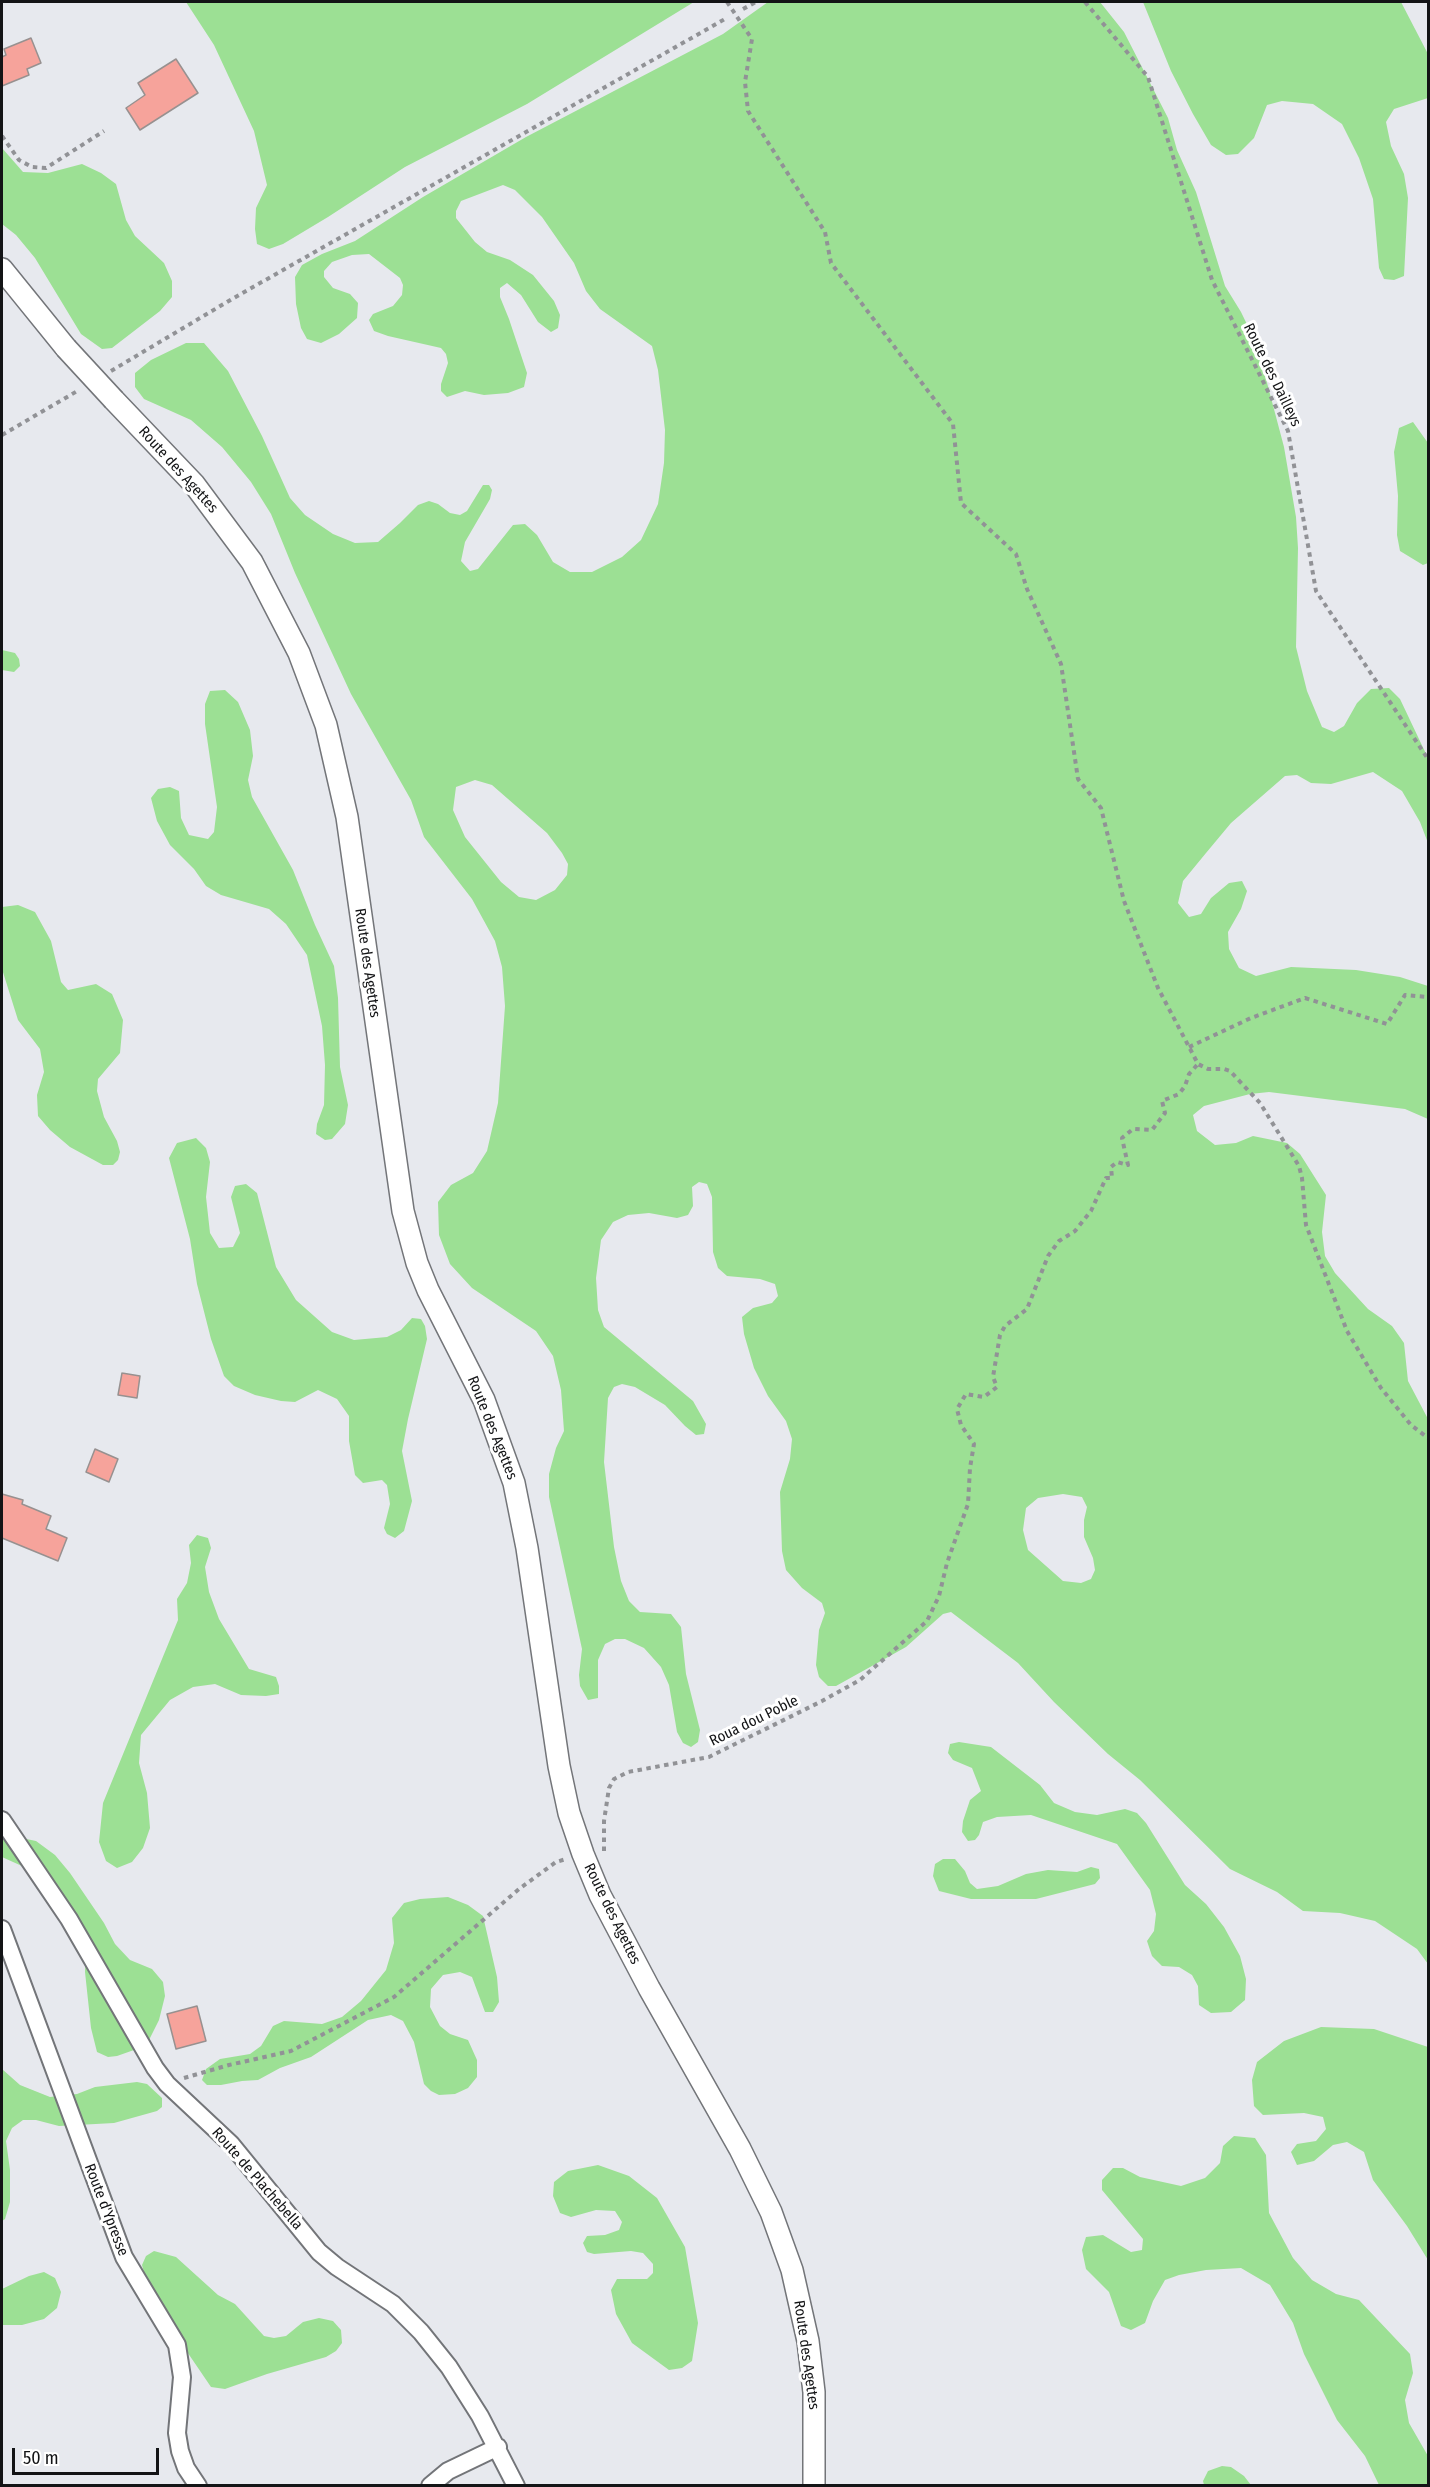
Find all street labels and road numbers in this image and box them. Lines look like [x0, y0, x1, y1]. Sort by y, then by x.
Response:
street label: Route des Dailleys [1239, 320, 1305, 430]
street label: Route des Agettes [134, 423, 222, 517]
street label: Route des Agettes [350, 907, 384, 1019]
street label: Route des Agettes [463, 1374, 521, 1482]
street label: Roua dou Poble [707, 1692, 801, 1750]
street label: Route des Agettes [580, 1861, 644, 1967]
street label: Route de Plachebella [208, 2124, 306, 2234]
street label: Route d'Ypresse [80, 2161, 132, 2259]
street label: Route des Agettes [789, 2299, 823, 2411]

